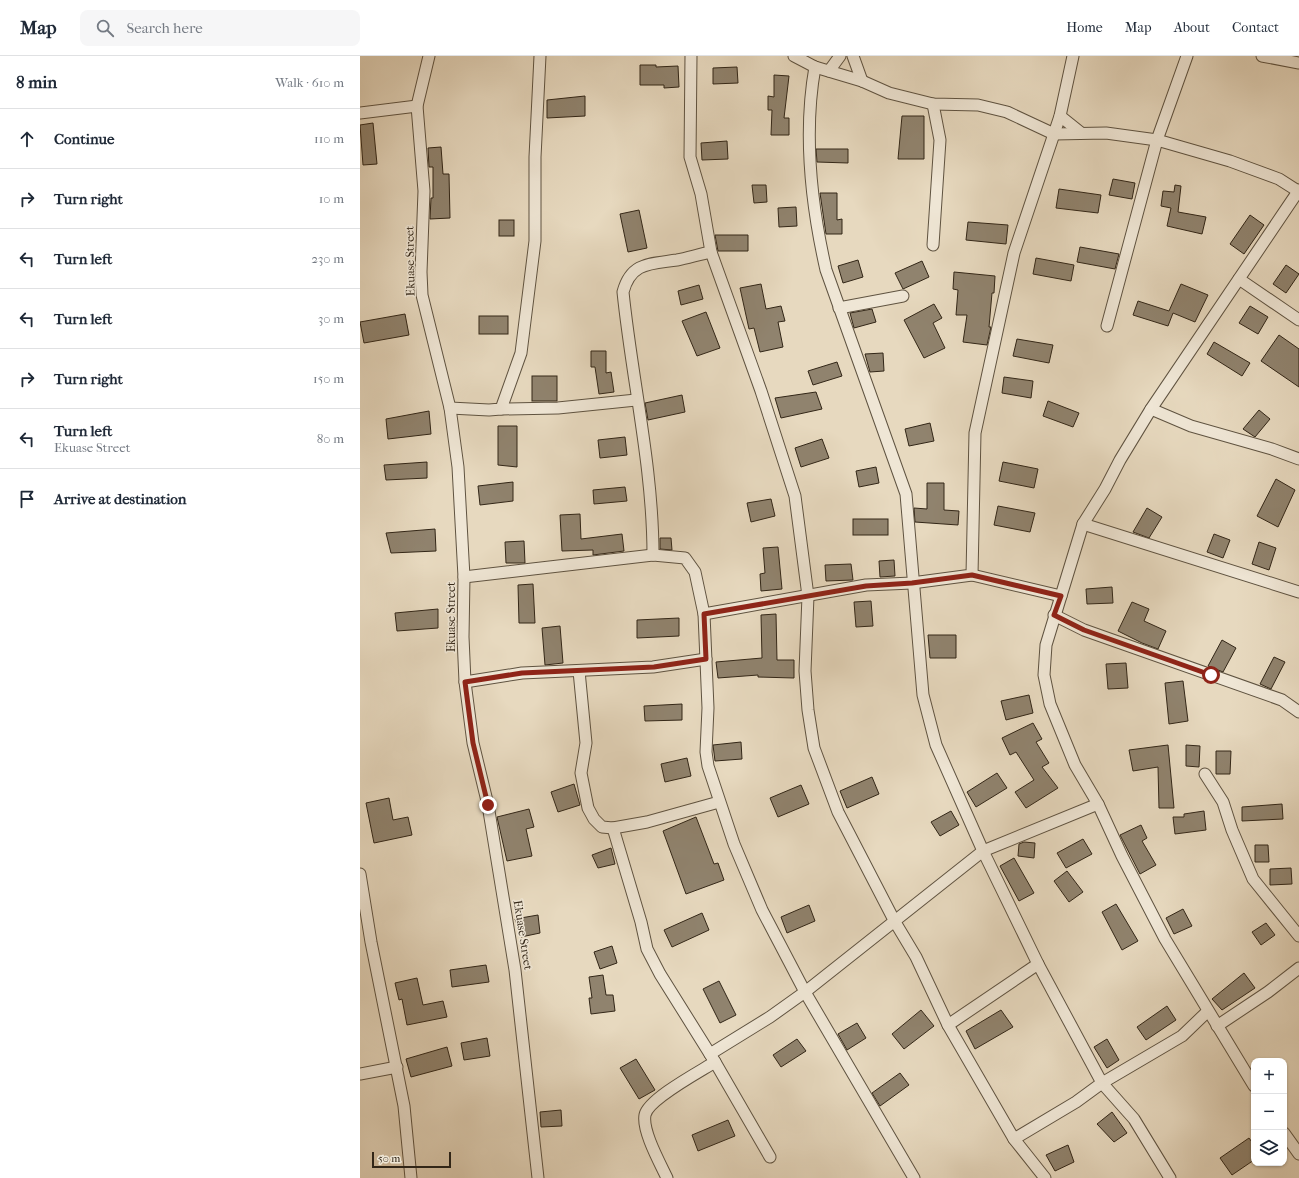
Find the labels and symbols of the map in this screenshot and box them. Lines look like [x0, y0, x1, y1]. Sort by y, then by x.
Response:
street label: Ekuase Street [402, 225, 418, 296]
street label: Ekuase Street [444, 581, 458, 652]
route start [1202, 666, 1220, 684]
route end [479, 796, 497, 814]
street label: Ekuase Street [511, 899, 536, 972]
scale bar [372, 1150, 451, 1169]

